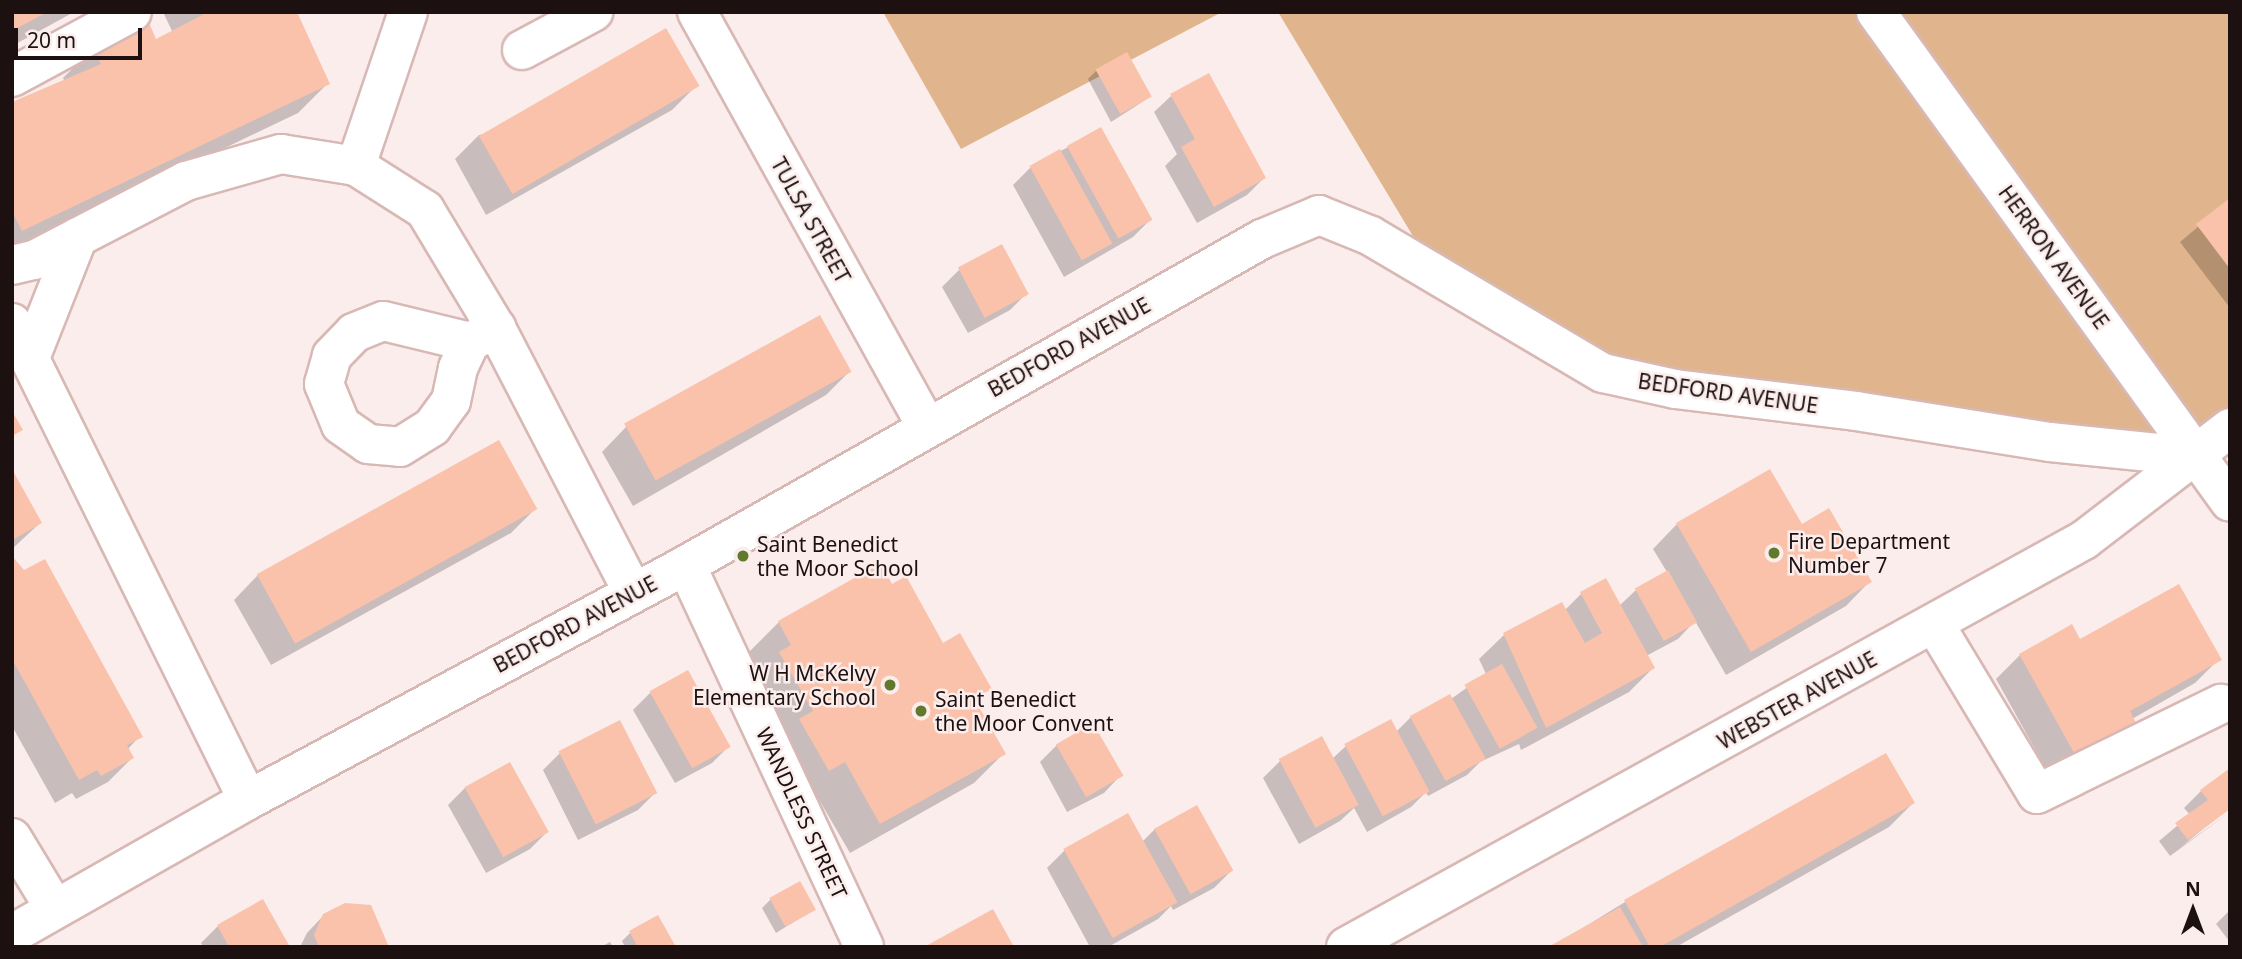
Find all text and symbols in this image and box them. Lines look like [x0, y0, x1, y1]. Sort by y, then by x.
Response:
scale bar [18, 14, 145, 58]
text: 20 m [27, 26, 76, 54]
street label: TULSA STREET [766, 153, 856, 287]
street label: HERRON AVENUE [1994, 180, 2114, 334]
street label: BEDFORD AVENUE [983, 292, 1155, 402]
street label: BEDFORD AVENUE [1636, 368, 1820, 418]
place label: Fire Department Number 7 [1788, 528, 1950, 578]
place label: Saint Benedict the Moor School [757, 531, 919, 581]
marker: Fire Department Number 7 [1766, 545, 1782, 561]
marker: Saint Benedict the Moor School [735, 548, 751, 564]
street label: BEDFORD AVENUE [489, 570, 661, 678]
street label: WEBSTER AVENUE [1713, 646, 1881, 754]
place label: W H McKelvy Elementary School [693, 660, 876, 710]
marker: W H McKelvy Elementary School [882, 677, 898, 693]
place label: Saint Benedict the Moor Convent [935, 686, 1113, 736]
marker: Saint Benedict the Moor Convent [913, 703, 929, 719]
street label: WANDLESS STREET [751, 723, 853, 903]
north arrow [2158, 875, 2228, 945]
text: N [2185, 876, 2201, 902]

